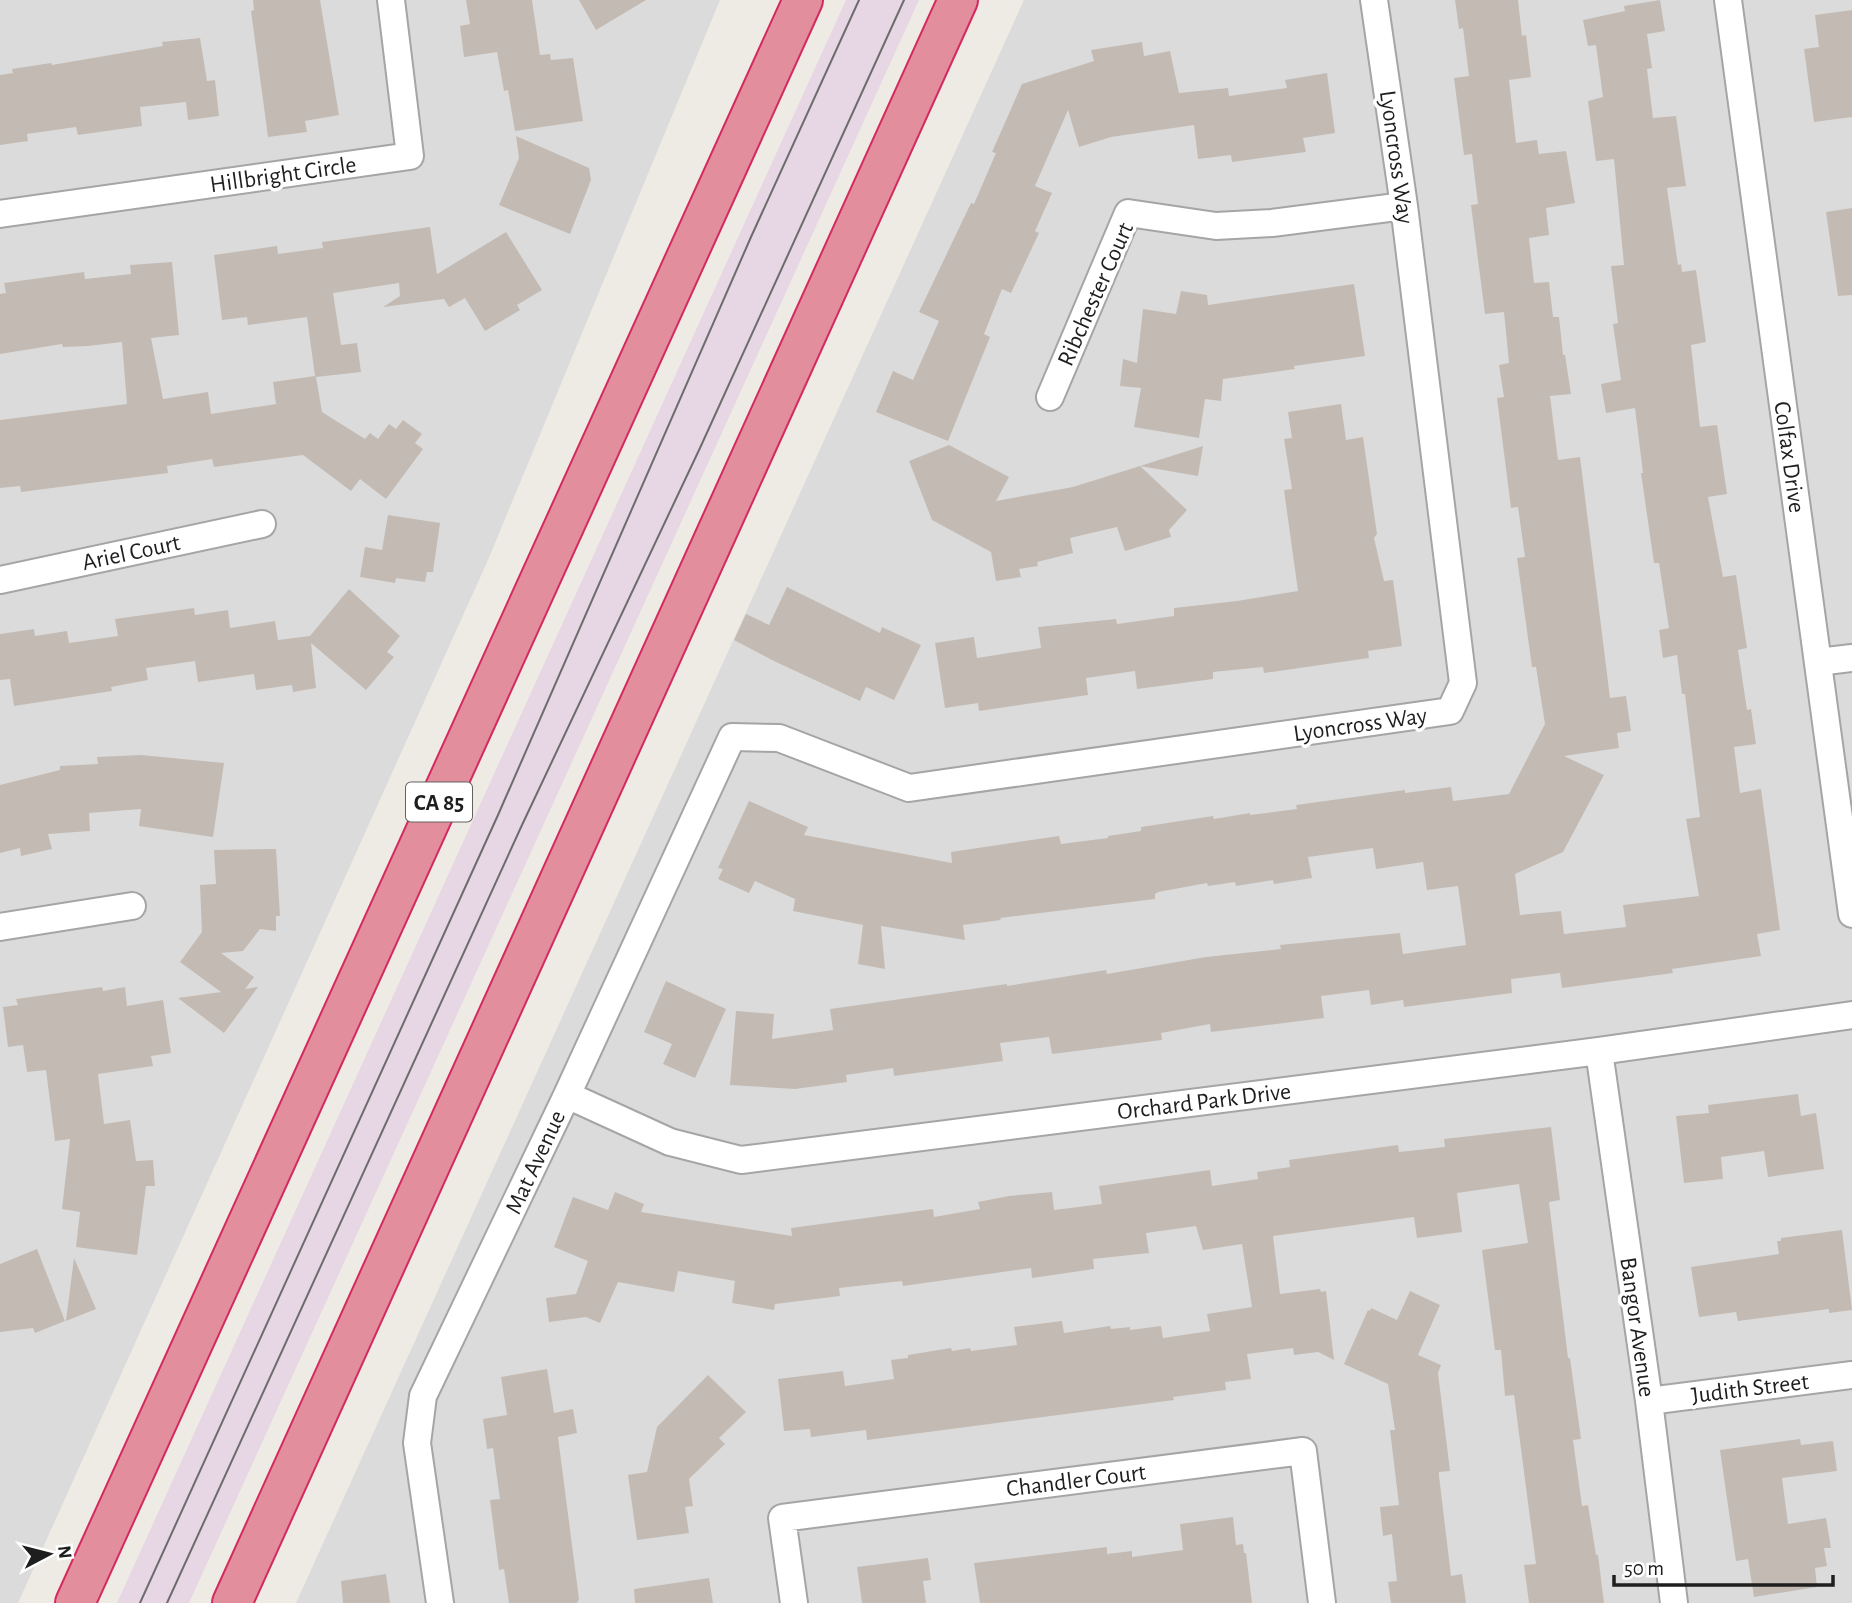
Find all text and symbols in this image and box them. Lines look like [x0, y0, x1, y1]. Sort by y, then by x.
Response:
street label: Lyoncross Way [1375, 89, 1417, 225]
street label: Hillbright Circle [208, 153, 358, 197]
street label: Ribchester Court [1054, 219, 1138, 370]
street label: Colfax Drive [1769, 400, 1809, 514]
street label: Ariel Court [80, 531, 183, 575]
street label: Lyoncross Way [1292, 704, 1428, 746]
road number: CA 85 [406, 782, 472, 822]
street label: Orchard Park Drive [1116, 1079, 1292, 1125]
street label: Mat Avenue [501, 1107, 570, 1218]
street label: Bangor Avenue [1615, 1256, 1659, 1399]
street label: Judith Street [1690, 1370, 1811, 1408]
street label: Chandler Court [1005, 1460, 1148, 1501]
north arrow [14, 1519, 84, 1589]
text: N [54, 1544, 75, 1560]
scale bar [1614, 1544, 1833, 1588]
text: 50 m [1624, 1558, 1664, 1579]

